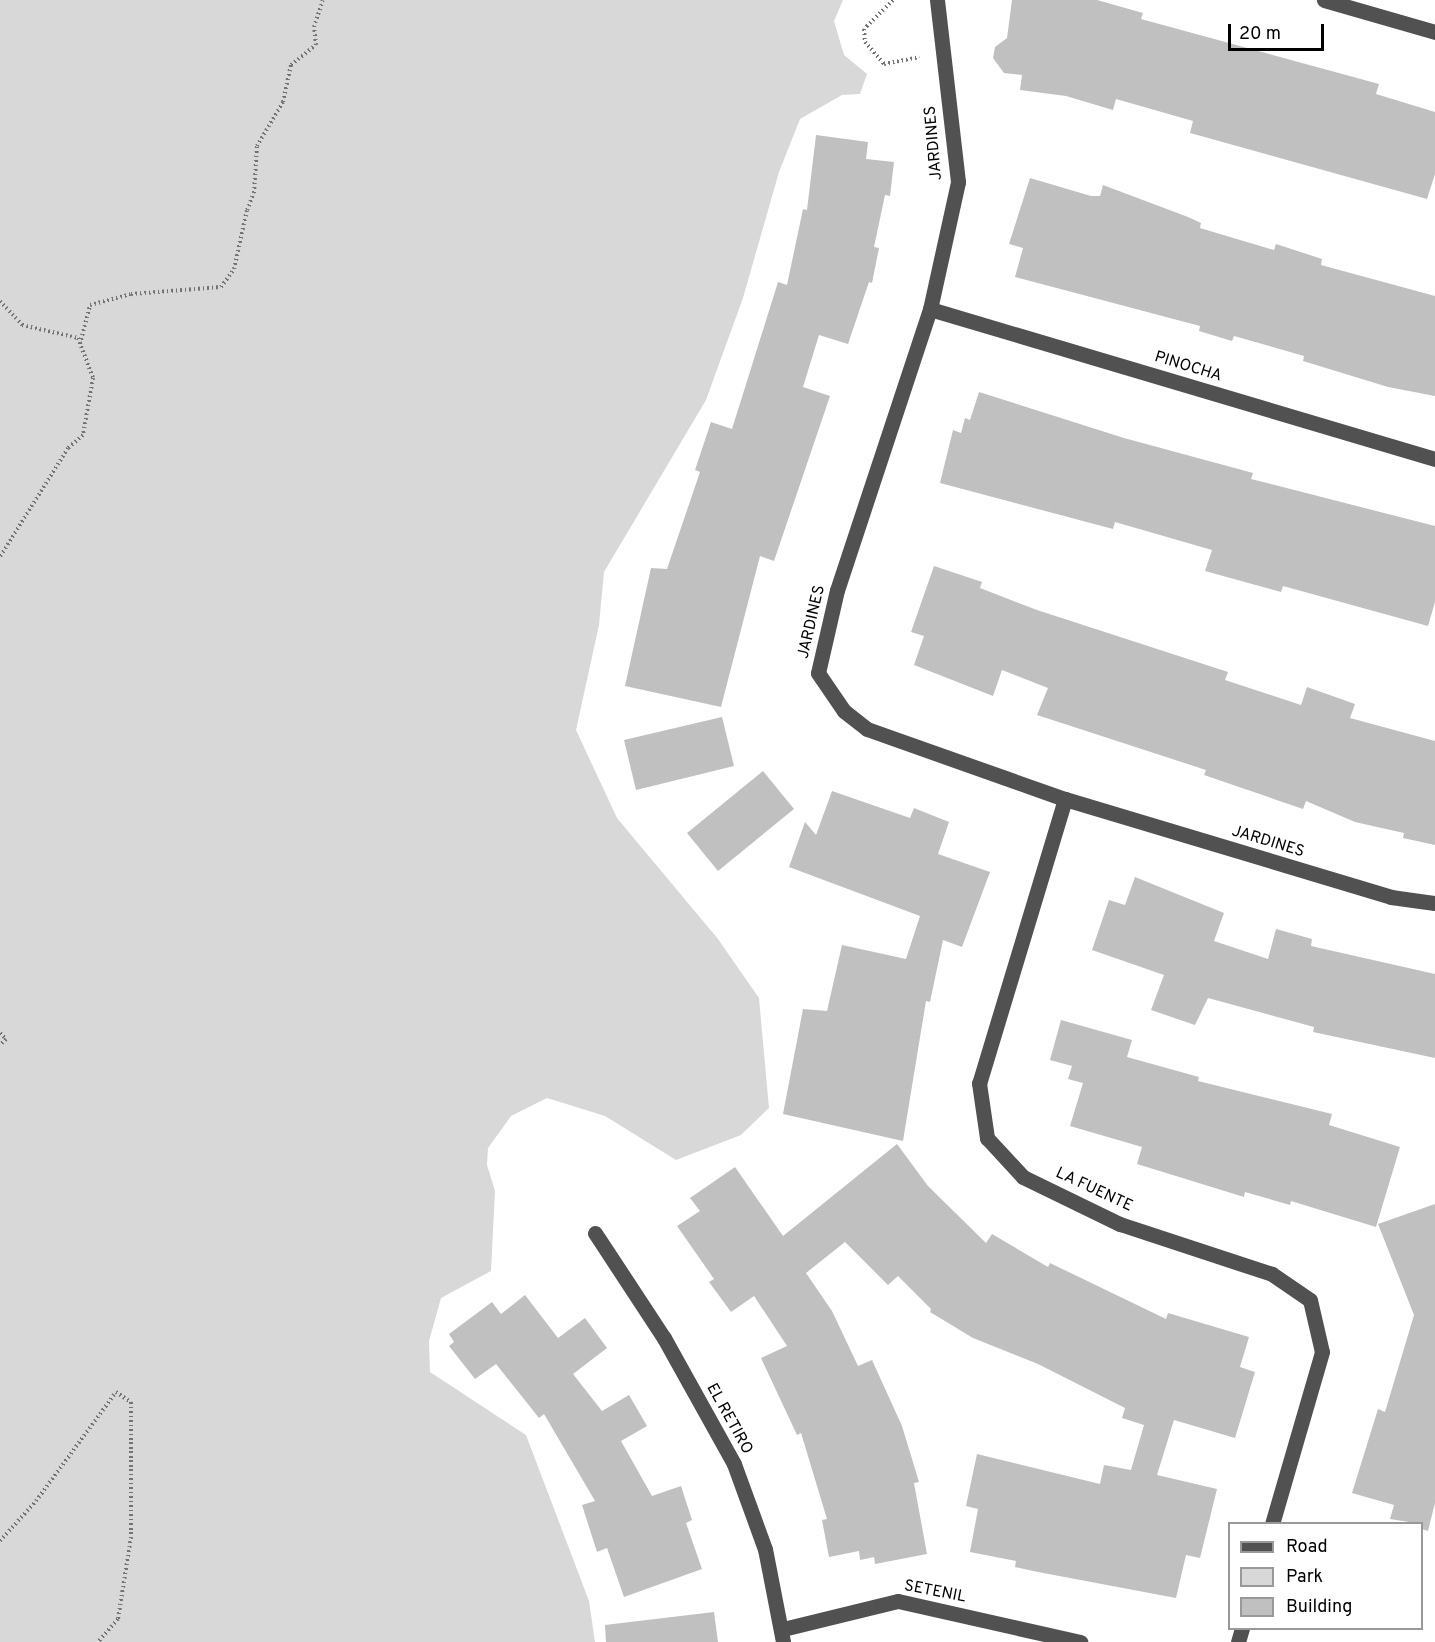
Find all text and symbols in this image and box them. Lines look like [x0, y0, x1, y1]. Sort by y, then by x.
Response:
scale bar [1231, 12, 1327, 50]
text: 20 m [1239, 23, 1281, 46]
street label: JARDINES [921, 105, 947, 181]
street label: PINOCHA [1152, 348, 1224, 386]
street label: JARDINES [794, 583, 830, 661]
street label: JARDINES [1229, 822, 1307, 862]
street label: LA FUENTE [1052, 1164, 1136, 1216]
street label: EL RETIRO [702, 1380, 756, 1458]
legend [1228, 1522, 1423, 1630]
text: Road [1286, 1536, 1328, 1559]
text: Park [1286, 1566, 1323, 1589]
street label: SETENIL [902, 1577, 968, 1607]
text: Building [1286, 1596, 1352, 1619]

